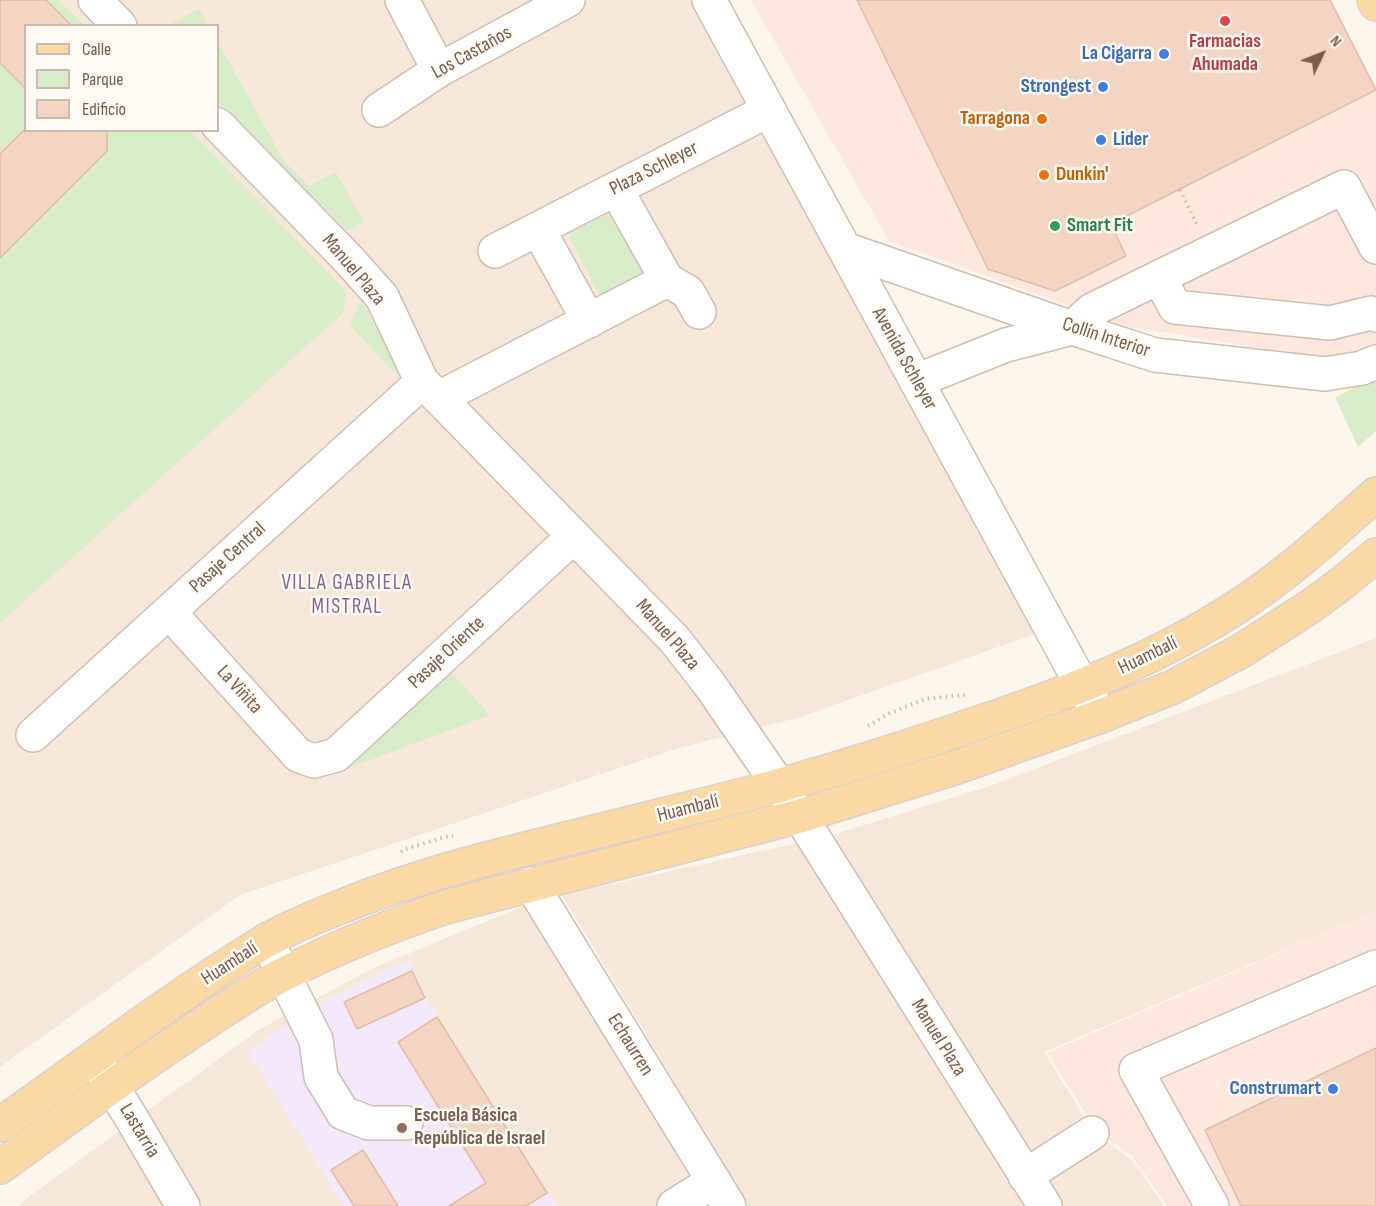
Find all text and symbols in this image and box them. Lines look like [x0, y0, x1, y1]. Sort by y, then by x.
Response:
marker: Farmacias Ahumada [1218, 14, 1232, 28]
street label: Los Castaños [428, 21, 516, 85]
legend [24, 24, 219, 132]
north arrow [1292, 24, 1352, 84]
place label: Farmacias Ahumada [1189, 30, 1261, 77]
text: N [1326, 32, 1345, 51]
text: Calle [82, 39, 111, 60]
place label: La Cigarra [1082, 42, 1152, 66]
marker: La Cigarra [1157, 47, 1171, 61]
text: Parque [82, 69, 123, 90]
place label: Strongest [1021, 75, 1091, 99]
marker: Strongest [1096, 80, 1110, 94]
text: Edificio [82, 99, 126, 120]
place label: Tarragona [960, 107, 1030, 131]
marker: Tarragona [1035, 112, 1049, 126]
place label: Lider [1113, 128, 1148, 152]
marker: Lider [1094, 133, 1108, 147]
street label: Plaza Schleyer [606, 137, 702, 201]
place label: Dunkin' [1056, 163, 1108, 187]
marker: Dunkin' [1037, 168, 1051, 182]
place label: Smart Fit [1067, 214, 1133, 238]
marker: Smart Fit [1048, 219, 1062, 233]
street label: Manuel Plaza [316, 229, 390, 311]
street label: Avenida Schleyer [866, 304, 942, 414]
street label: Collín Interior [1059, 313, 1153, 363]
street label: Pasaje Central [185, 517, 271, 599]
district label: VILLA GABRIELA MISTRAL [281, 571, 413, 621]
street label: Manuel Plaza [630, 595, 704, 675]
street label: Pasaje Oriente [404, 612, 490, 694]
street label: Huambalí [1115, 632, 1181, 680]
street label: La Viñita [211, 661, 267, 719]
street label: Huambalí [655, 790, 721, 828]
street label: Huambalí [197, 937, 263, 991]
street label: Manuel Plaza [905, 995, 971, 1081]
street label: Echaurren [602, 1010, 658, 1080]
place label: Construmart [1230, 1077, 1321, 1101]
marker: Construmart [1326, 1082, 1340, 1096]
street label: Lastarria [114, 1100, 164, 1162]
place label: Escuela Básica República de Israel [414, 1104, 545, 1151]
marker: Escuela Básica República de Israel [395, 1121, 409, 1135]

